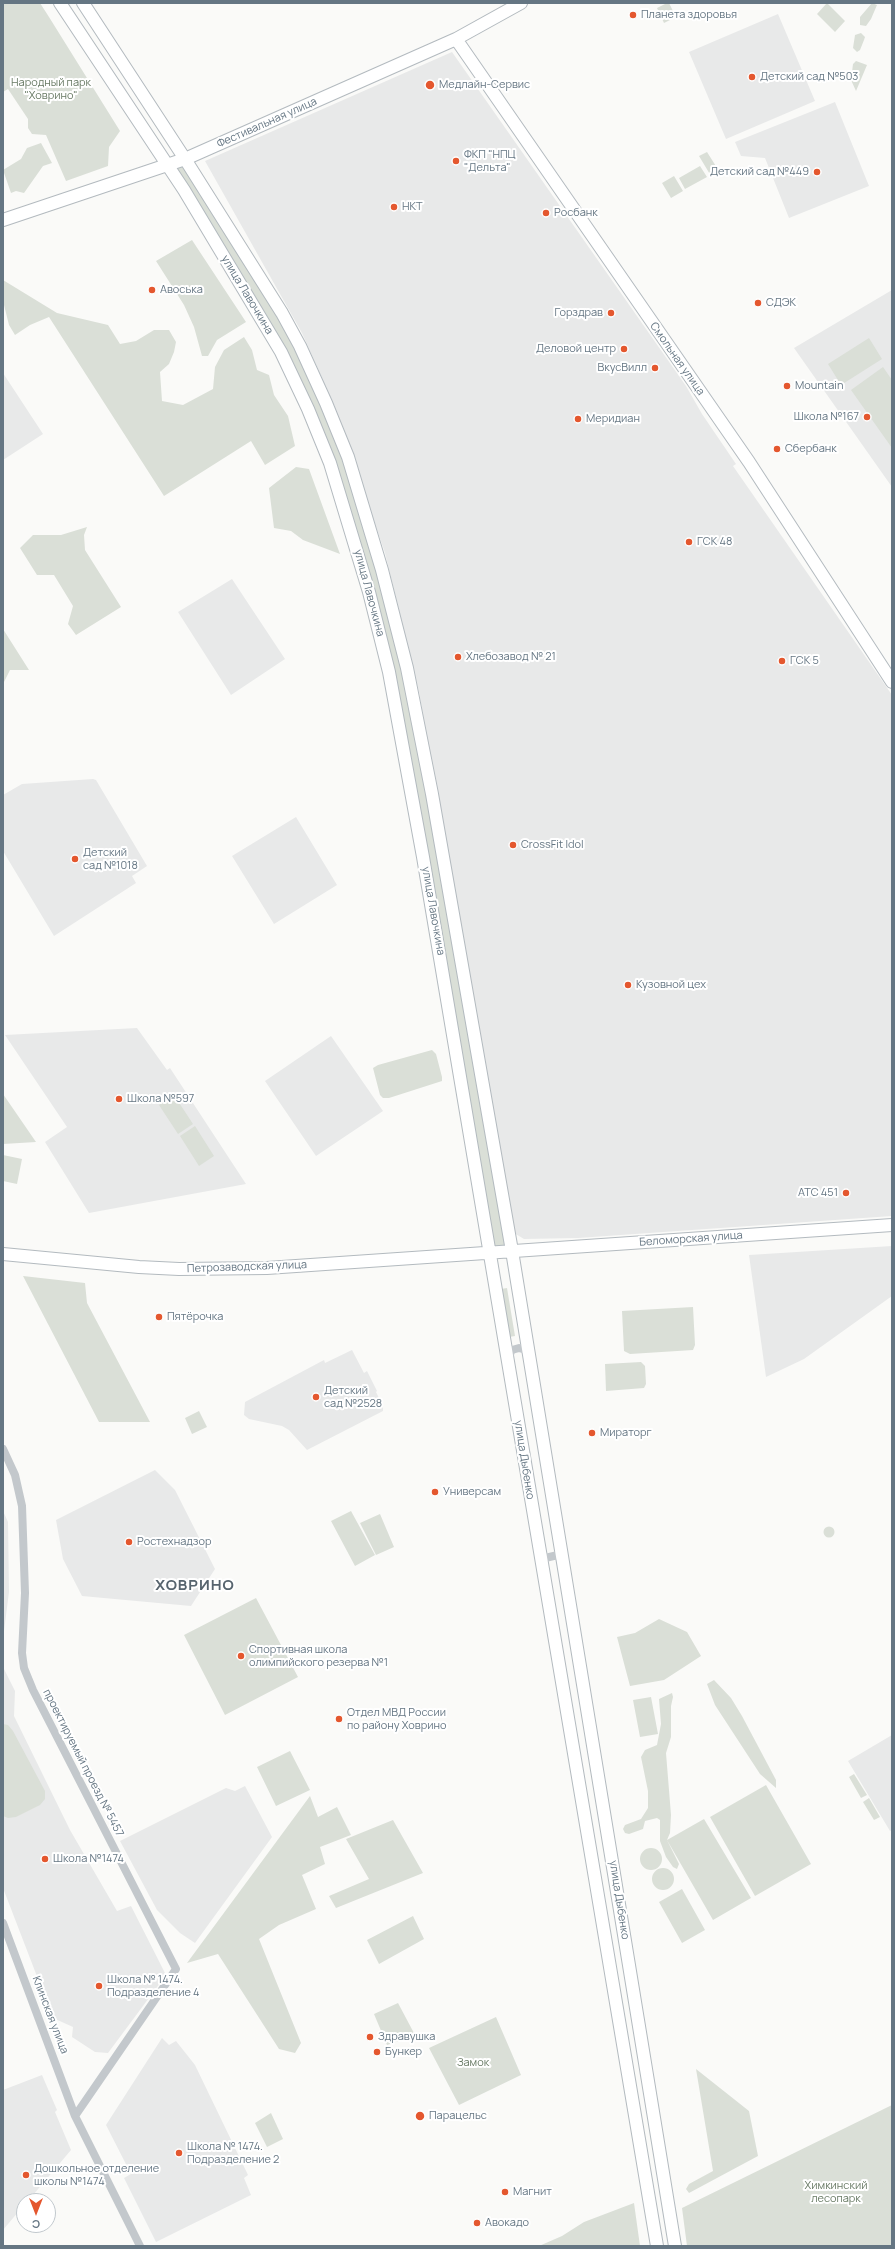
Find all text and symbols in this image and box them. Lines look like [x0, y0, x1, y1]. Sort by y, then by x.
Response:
place label: Планета здоровья [641, 8, 737, 22]
marker: Планета здоровья [628, 10, 638, 20]
place label: Детский сад №503 [760, 70, 858, 84]
marker: Детский сад №503 [747, 72, 757, 82]
park label: Народный парк "Ховрино" [11, 76, 91, 102]
place label: Медлайн-Сервис [439, 78, 530, 92]
marker: Медлайн-Сервис [424, 79, 436, 91]
street label: Фестивальная улица [215, 95, 319, 151]
place label: ФКП "НПЦ "Дельта" [464, 148, 515, 174]
marker: ФКП "НПЦ "Дельта" [451, 156, 461, 166]
place label: Детский сад №449 [710, 165, 809, 179]
marker: Детский сад №449 [812, 167, 822, 177]
place label: НКТ [402, 200, 423, 214]
marker: НКТ [389, 202, 399, 212]
place label: Росбанк [554, 206, 598, 220]
marker: Росбанк [541, 208, 551, 218]
street label: улица Лавочкина [218, 253, 276, 337]
place label: Авоська [160, 283, 203, 297]
marker: Авоська [147, 285, 157, 295]
place label: СДЭК [766, 296, 796, 310]
marker: СДЭК [753, 298, 763, 308]
place label: Горздрав [555, 306, 603, 320]
marker: Горздрав [606, 308, 616, 318]
street label: Смольная улица [647, 320, 707, 398]
place label: Деловой центр [536, 342, 616, 356]
marker: Деловой центр [619, 344, 629, 354]
place label: ВкусВилл [597, 361, 647, 375]
marker: ВкусВилл [650, 363, 660, 373]
place label: Mountain [795, 379, 843, 393]
marker: Mountain [782, 381, 792, 391]
place label: Школа №167 [794, 410, 859, 424]
place label: Меридиан [586, 412, 640, 426]
marker: Школа №167 [862, 412, 872, 422]
marker: Меридиан [573, 414, 583, 424]
place label: Сбербанк [785, 442, 837, 456]
marker: Сбербанк [772, 444, 782, 454]
place label: ГСК 48 [697, 535, 732, 549]
marker: ГСК 48 [684, 537, 694, 547]
street label: улица Лавочкина [351, 548, 387, 638]
place label: Хлебозавод № 21 [466, 650, 556, 664]
marker: Хлебозавод № 21 [453, 652, 463, 662]
place label: ГСК 5 [790, 654, 819, 668]
marker: ГСК 5 [777, 656, 787, 666]
place label: CrossFit Idol [521, 838, 584, 852]
marker: CrossFit Idol [508, 840, 518, 850]
place label: Детский сад №1018 [83, 846, 138, 872]
marker: Детский сад №1018 [70, 854, 80, 864]
street label: улица Лавочкина [419, 866, 447, 956]
place label: Кузовной цех [636, 978, 706, 992]
marker: Кузовной цех [623, 980, 633, 990]
place label: Школа №597 [127, 1092, 194, 1106]
marker: Школа №597 [114, 1094, 124, 1104]
place label: АТС 451 [798, 1186, 838, 1200]
marker: АТС 451 [841, 1188, 851, 1198]
street label: Беломорская улица [639, 1229, 743, 1249]
street label: Петрозаводская улица [187, 1258, 307, 1276]
place label: Пятёрочка [167, 1310, 223, 1324]
marker: Пятёрочка [154, 1312, 164, 1322]
place label: Детский сад №2528 [324, 1384, 382, 1410]
marker: Детский сад №2528 [311, 1392, 321, 1402]
street label: улица Дыбенко [511, 1419, 537, 1501]
place label: Мираторг [600, 1426, 652, 1440]
marker: Мираторг [587, 1428, 597, 1438]
place label: Универсам [443, 1485, 501, 1499]
marker: Универсам [430, 1487, 440, 1497]
place label: Ростехнадзор [137, 1535, 211, 1549]
marker: Ростехнадзор [124, 1537, 134, 1547]
district label: ХОВРИНО [155, 1577, 235, 1595]
place label: Спортивная школа олимпийского резерва №1 [249, 1643, 388, 1669]
marker: Спортивная школа олимпийского резерва №1 [236, 1651, 246, 1661]
street label: проектируемый проезд № 5457 [40, 1687, 126, 1839]
place label: Отдел МВД России по району Ховрино [347, 1706, 446, 1732]
marker: Отдел МВД России по району Ховрино [334, 1714, 344, 1724]
place label: Школа №1474 [53, 1852, 124, 1866]
marker: Школа №1474 [40, 1854, 50, 1864]
street label: улица Дыбенко [606, 1859, 632, 1941]
place label: Школа № 1474. Подразделение 4 [107, 1973, 200, 1999]
street label: Клинская улица [29, 1974, 71, 2056]
marker: Школа № 1474. Подразделение 4 [94, 1981, 104, 1991]
place label: Здравушка [378, 2030, 435, 2044]
marker: Здравушка [365, 2032, 375, 2042]
place label: Бункер [385, 2045, 422, 2059]
marker: Бункер [372, 2047, 382, 2057]
park label: Замок [457, 2056, 489, 2070]
place label: Парацельс [429, 2109, 487, 2123]
marker: Парацельс [414, 2110, 426, 2122]
place label: Школа № 1474. Подразделение 2 [187, 2140, 279, 2166]
marker: Школа № 1474. Подразделение 2 [174, 2148, 184, 2158]
place label: Дошкольное отделение школы №1474 [34, 2162, 159, 2188]
marker: Дошкольное отделение школы №1474 [21, 2170, 31, 2180]
park label: Химкинский лесопарк [805, 2179, 867, 2205]
place label: Магнит [513, 2185, 552, 2199]
marker: Магнит [500, 2187, 510, 2197]
north arrow [16, 2193, 56, 2233]
place label: Авокадо [485, 2216, 529, 2230]
text: С [32, 2217, 40, 2232]
marker: Авокадо [472, 2218, 482, 2228]

